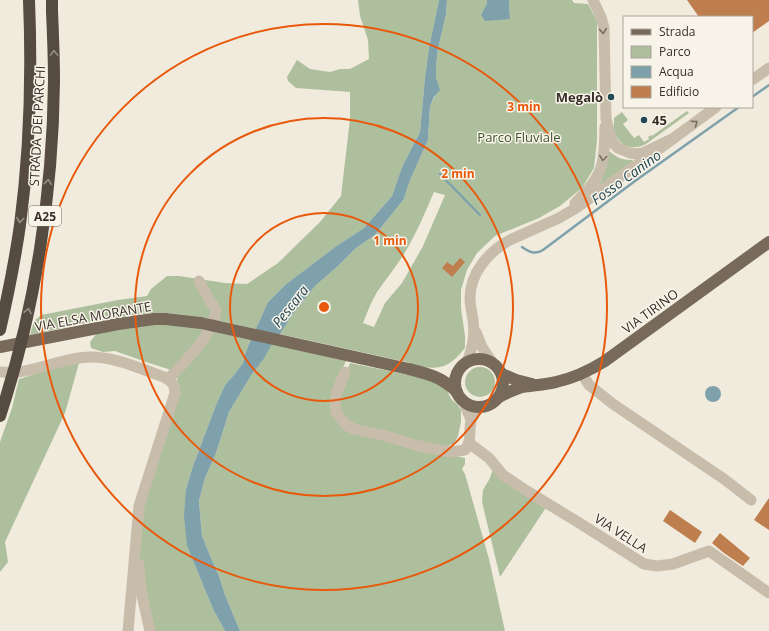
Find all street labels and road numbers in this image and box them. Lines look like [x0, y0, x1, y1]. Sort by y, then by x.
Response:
street label: STRADA DEI PARCHI [25, 65, 49, 187]
road number: A25 [29, 206, 61, 226]
street label: VIA TIRINO [618, 285, 682, 337]
street label: VIA ELSA MORANTE [33, 297, 153, 335]
street label: VIA VELLA [591, 509, 652, 557]

